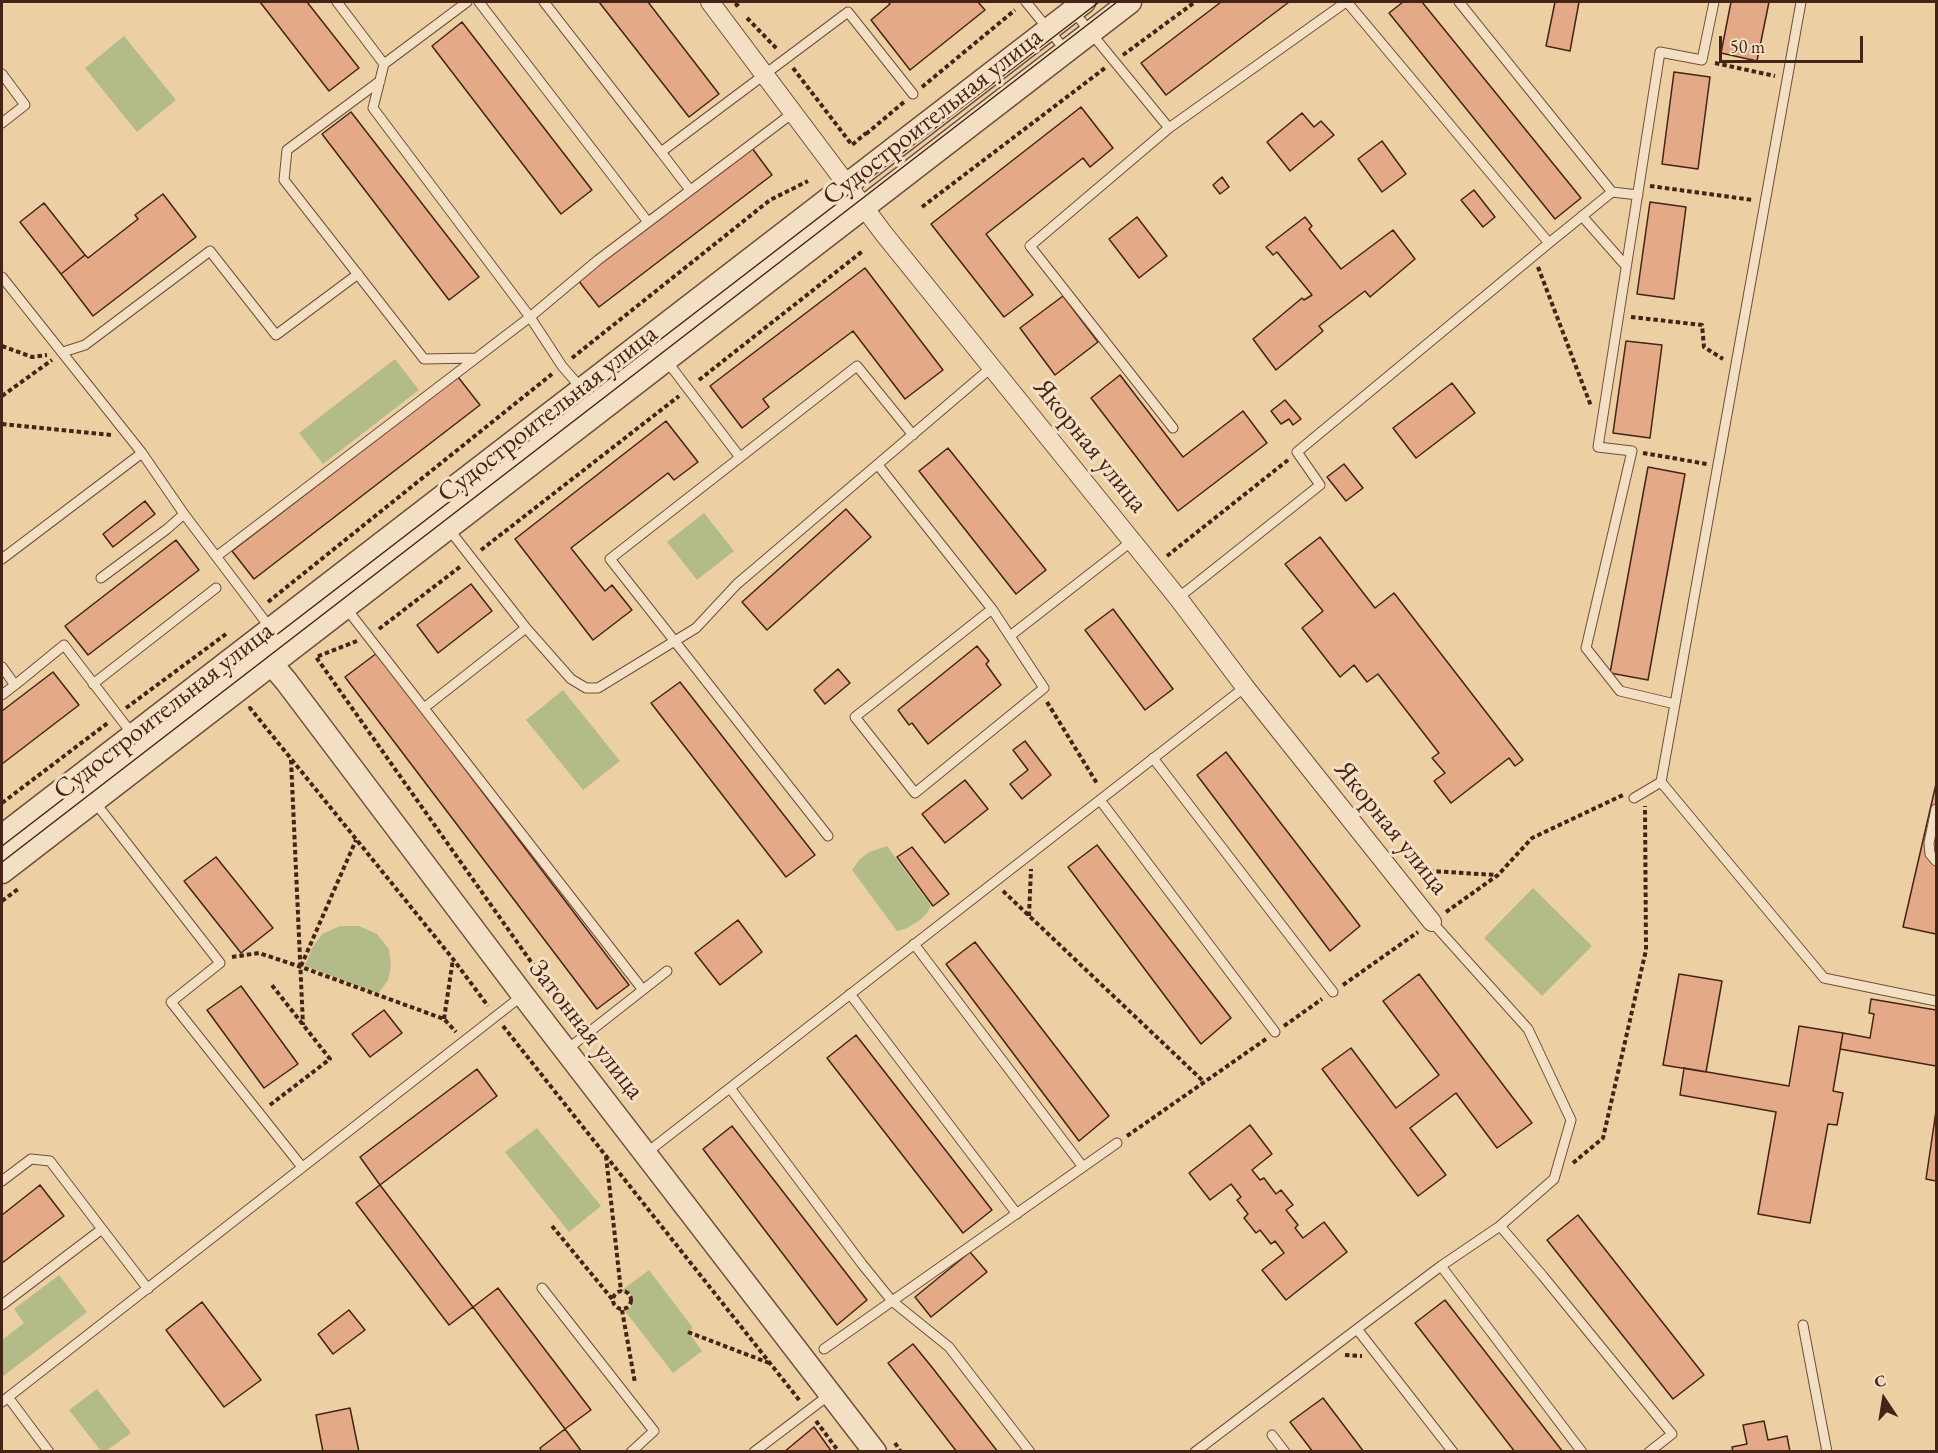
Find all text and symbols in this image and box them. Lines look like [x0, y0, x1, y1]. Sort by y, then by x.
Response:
street label: Судостроительная улица [817, 21, 1049, 213]
scale bar [1722, 24, 1866, 62]
text: 50 m [1730, 35, 1765, 58]
street label: Судостроительная улица [432, 318, 664, 510]
street label: Якорная улица [1026, 372, 1154, 520]
street label: Судостроительная улица [48, 615, 280, 807]
street label: Якорная улица [1327, 754, 1455, 902]
street label: Затонная улица [521, 954, 651, 1106]
north arrow [1854, 1369, 1914, 1429]
text: С [1872, 1369, 1888, 1392]

